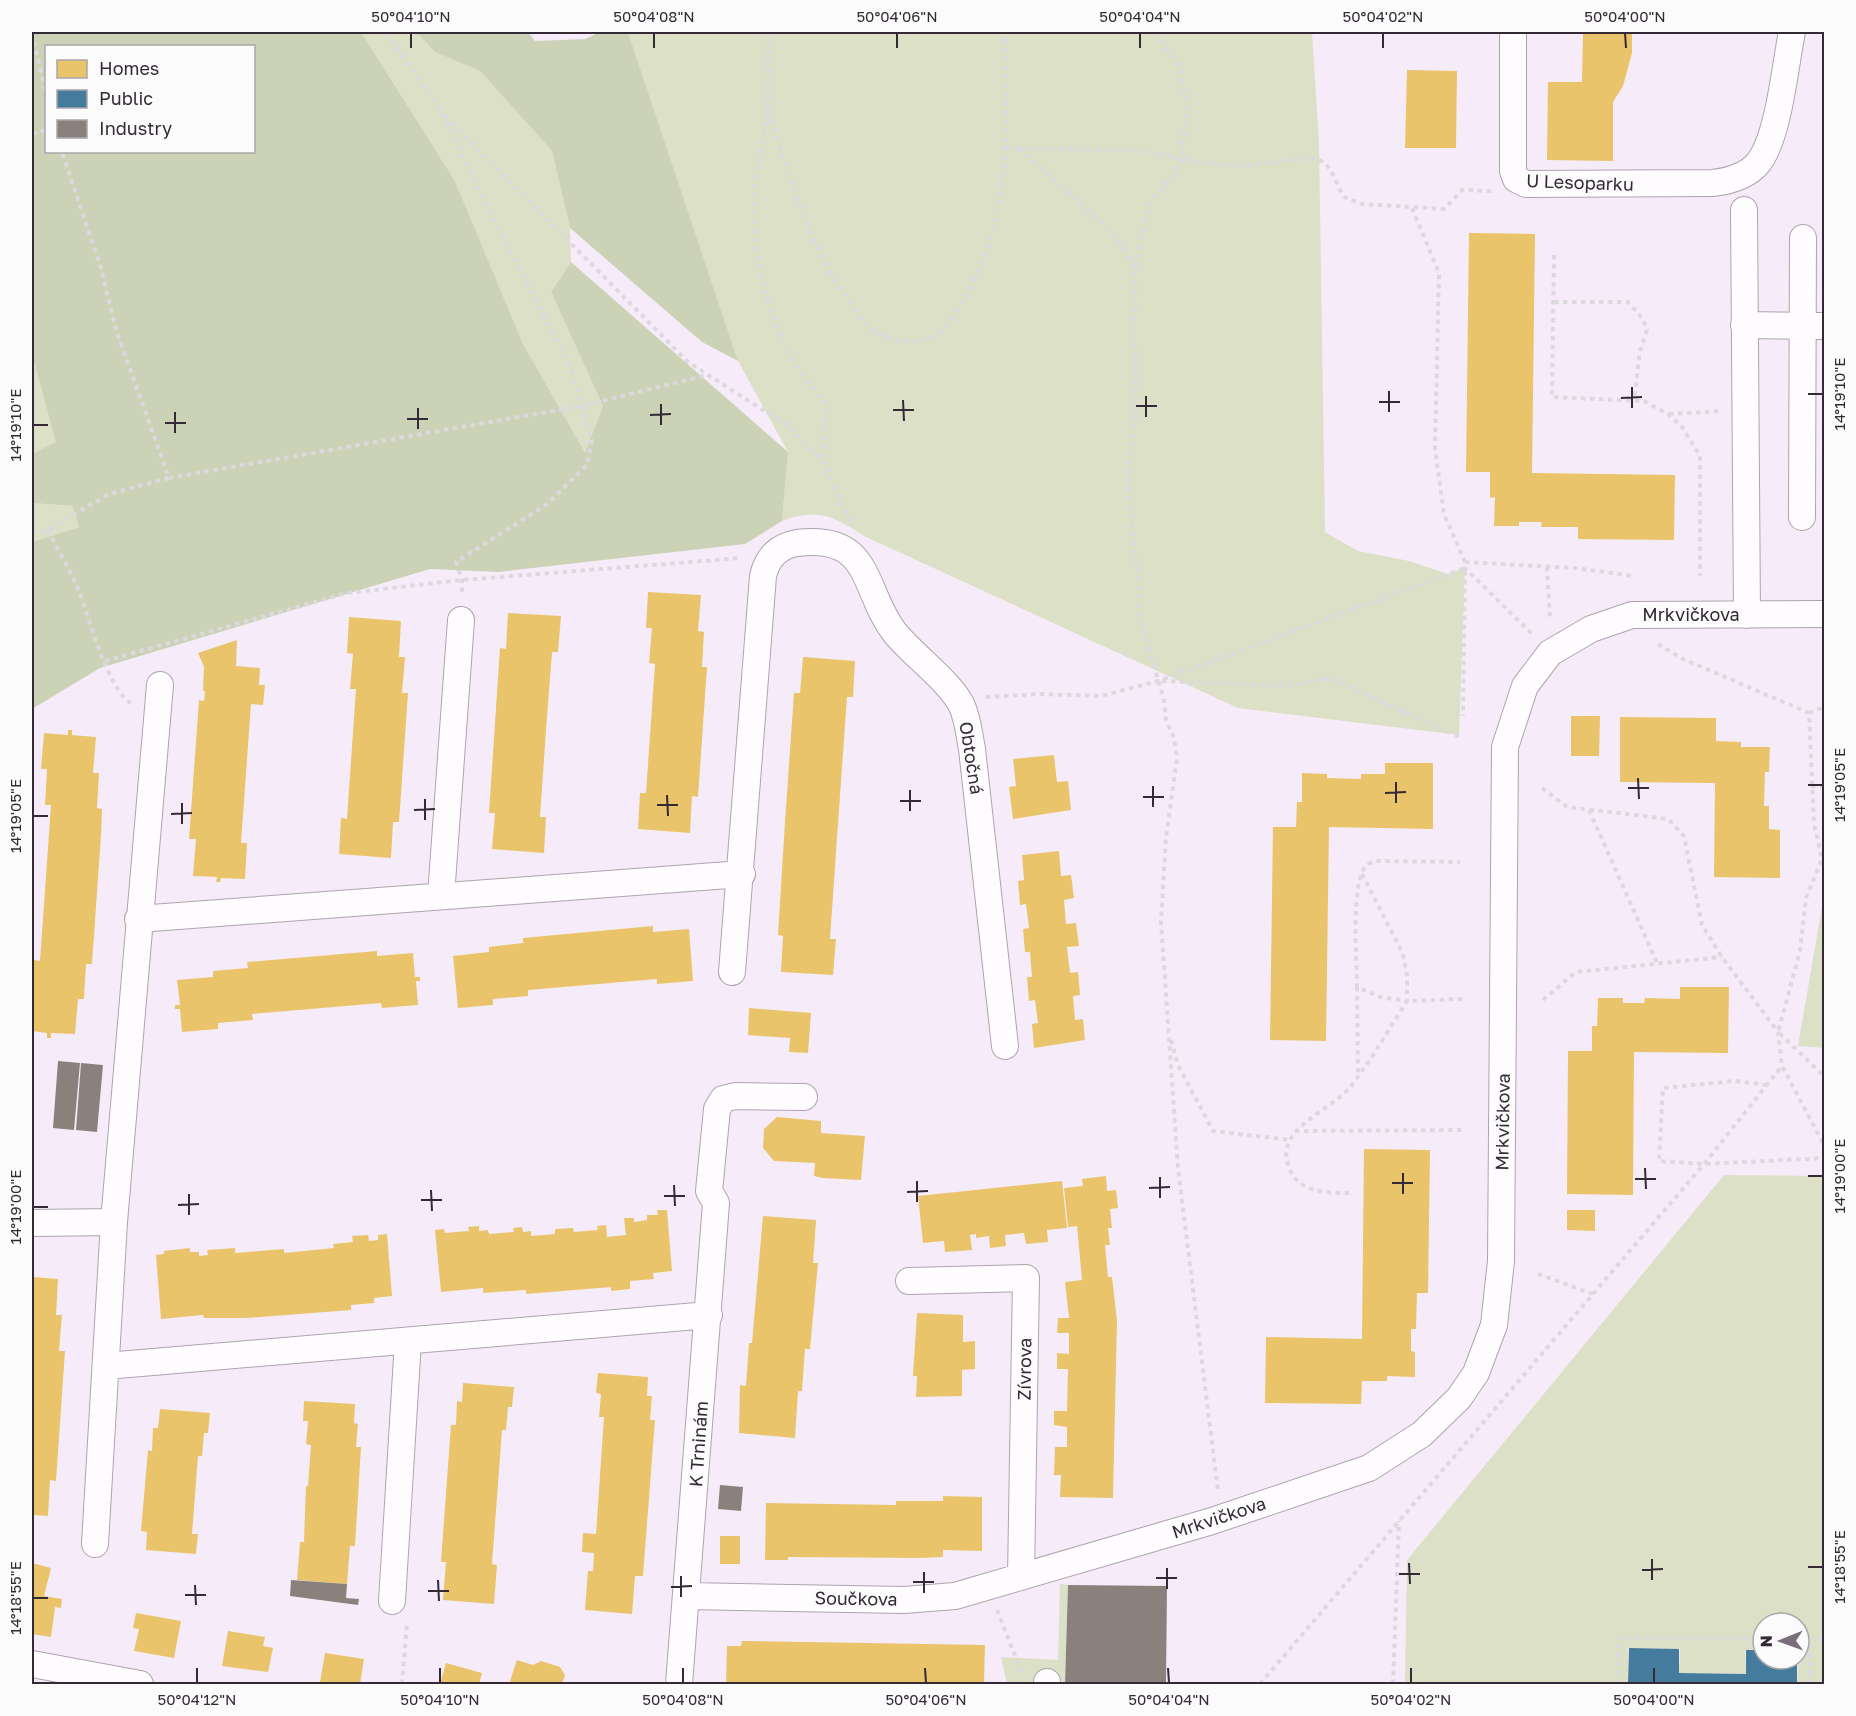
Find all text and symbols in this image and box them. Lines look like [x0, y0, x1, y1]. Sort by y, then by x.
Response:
text: 50°04'10"N [371, 7, 451, 25]
text: 50°04'08"N [613, 7, 695, 25]
text: 50°04'06"N [856, 7, 938, 25]
text: 50°04'04"N [1099, 7, 1181, 25]
text: 50°04'02"N [1343, 7, 1423, 25]
text: 50°04'00"N [1584, 7, 1666, 25]
legend [45, 45, 255, 153]
text: Homes [99, 57, 159, 79]
text: Public [99, 87, 153, 109]
text: Industry [99, 117, 172, 139]
street label: U Lesoparku [1526, 169, 1634, 195]
text: 14°19'10"E [1830, 358, 1848, 430]
text: 14°19'10"E [6, 389, 24, 461]
street label: Mrkvičkova [1642, 603, 1740, 625]
street label: Obtočná [955, 720, 989, 796]
text: 14°19'05"E [1830, 748, 1848, 822]
text: 14°19'05"E [6, 779, 24, 853]
street label: Mrkvičkova [1490, 1073, 1514, 1171]
text: 14°19'00"E [1830, 1139, 1848, 1213]
text: 14°19'00"E [6, 1170, 24, 1244]
street label: Zívrova [1012, 1337, 1036, 1401]
street label: K Trninám [684, 1400, 712, 1488]
street label: Mrkvičkova [1169, 1492, 1268, 1543]
text: 14°18'55"E [1830, 1530, 1848, 1604]
text: 14°18'55"E [6, 1561, 24, 1635]
street label: Součkova [814, 1586, 898, 1610]
north arrow [1751, 1611, 1811, 1671]
text: N [1756, 1635, 1776, 1648]
text: 50°04'12"N [158, 1690, 236, 1708]
text: 50°04'10"N [400, 1690, 480, 1708]
text: 50°04'08"N [642, 1690, 724, 1708]
text: 50°04'06"N [885, 1690, 967, 1708]
text: 50°04'04"N [1128, 1690, 1210, 1708]
text: 50°04'02"N [1371, 1690, 1451, 1708]
text: 50°04'00"N [1613, 1690, 1695, 1708]

